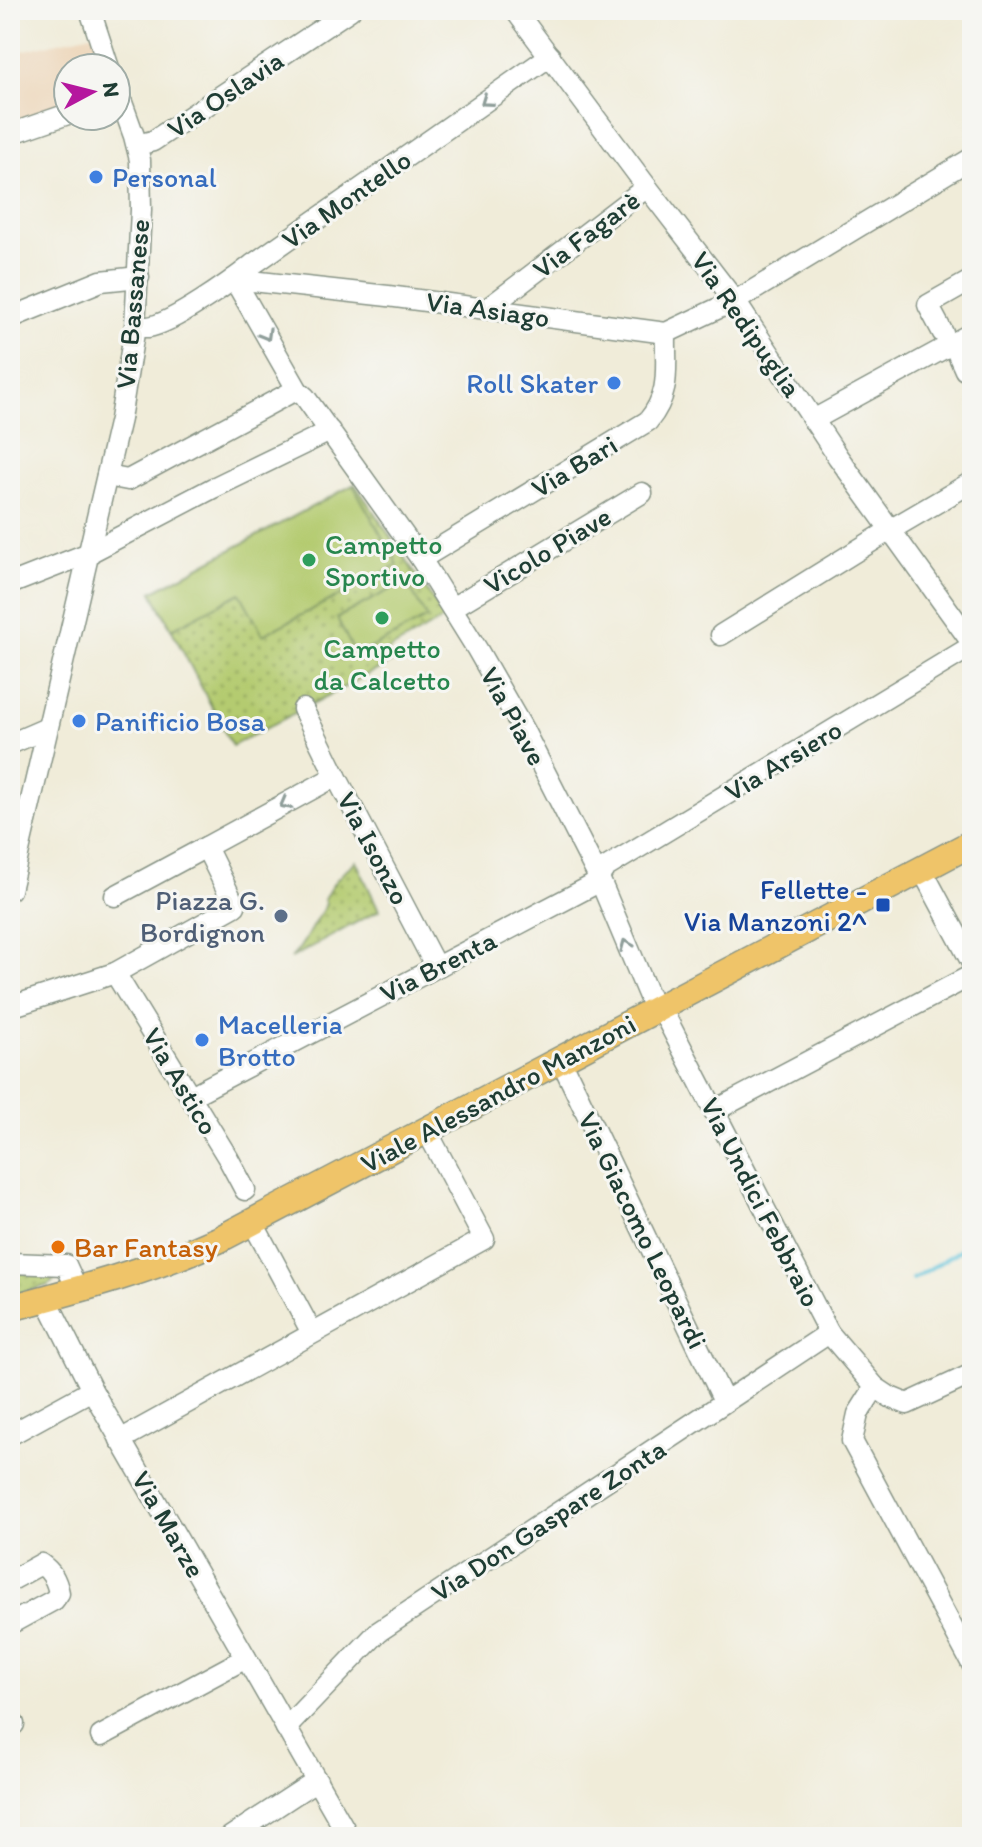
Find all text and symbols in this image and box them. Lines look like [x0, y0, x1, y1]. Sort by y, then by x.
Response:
street label: Via Oslavia [160, 43, 290, 145]
north arrow [52, 52, 132, 132]
text: N [97, 81, 126, 99]
one-way arrow [481, 91, 495, 106]
street label: Via Montello [275, 142, 417, 256]
place label: Personal [112, 160, 217, 194]
marker: Personal [87, 168, 105, 186]
street label: Via Fagarè [526, 183, 646, 285]
street label: Via Bassanese [108, 218, 156, 390]
street label: Via Redipuglia [684, 244, 810, 404]
street label: Via Asiago [424, 284, 552, 334]
one-way arrow [256, 327, 272, 341]
place label: Roll Skater [466, 366, 598, 400]
marker: Roll Skater [605, 374, 623, 392]
street label: Via Bari [525, 427, 623, 505]
street label: Vicolo Piave [477, 499, 617, 601]
place label: Campetto Sportivo [325, 527, 442, 593]
marker: Campetto Sportivo [300, 551, 318, 569]
marker: Campetto da Calcetto [373, 609, 391, 627]
place label: Campetto da Calcetto [314, 631, 450, 697]
street label: Via Piave [473, 661, 555, 771]
place label: Panificio Bosa [95, 704, 266, 738]
marker: Panificio Bosa [70, 712, 88, 730]
street label: Via Arsiero [718, 712, 848, 808]
street label: Via Isonzo [330, 786, 418, 910]
one-way arrow [279, 794, 294, 809]
place label: Fellette - Via Manzoni 2^ [684, 872, 867, 938]
place label: Piazza G. Bordignon [140, 883, 265, 949]
marker: Fellette - Via Manzoni 2^ [874, 896, 892, 914]
marker: Piazza G. Bordignon [272, 907, 290, 925]
street label: Via Brenta [374, 922, 502, 1010]
one-way arrow [620, 939, 636, 953]
street label: Viale Alessandro Manzoni [355, 1006, 641, 1180]
place label: Macelleria Brotto [218, 1007, 343, 1073]
street label: Via Astico [136, 1021, 226, 1141]
marker: Macelleria Brotto [193, 1031, 211, 1049]
street label: Via Undici Febbraio [693, 1092, 829, 1312]
street label: Via Giacomo Leopardi [571, 1106, 715, 1354]
place label: Bar Fantasy [74, 1230, 218, 1264]
marker: Bar Fantasy [49, 1238, 67, 1256]
street label: Via Don Gaspare Zonta [424, 1431, 672, 1609]
street label: Via Marze [125, 1464, 213, 1584]

